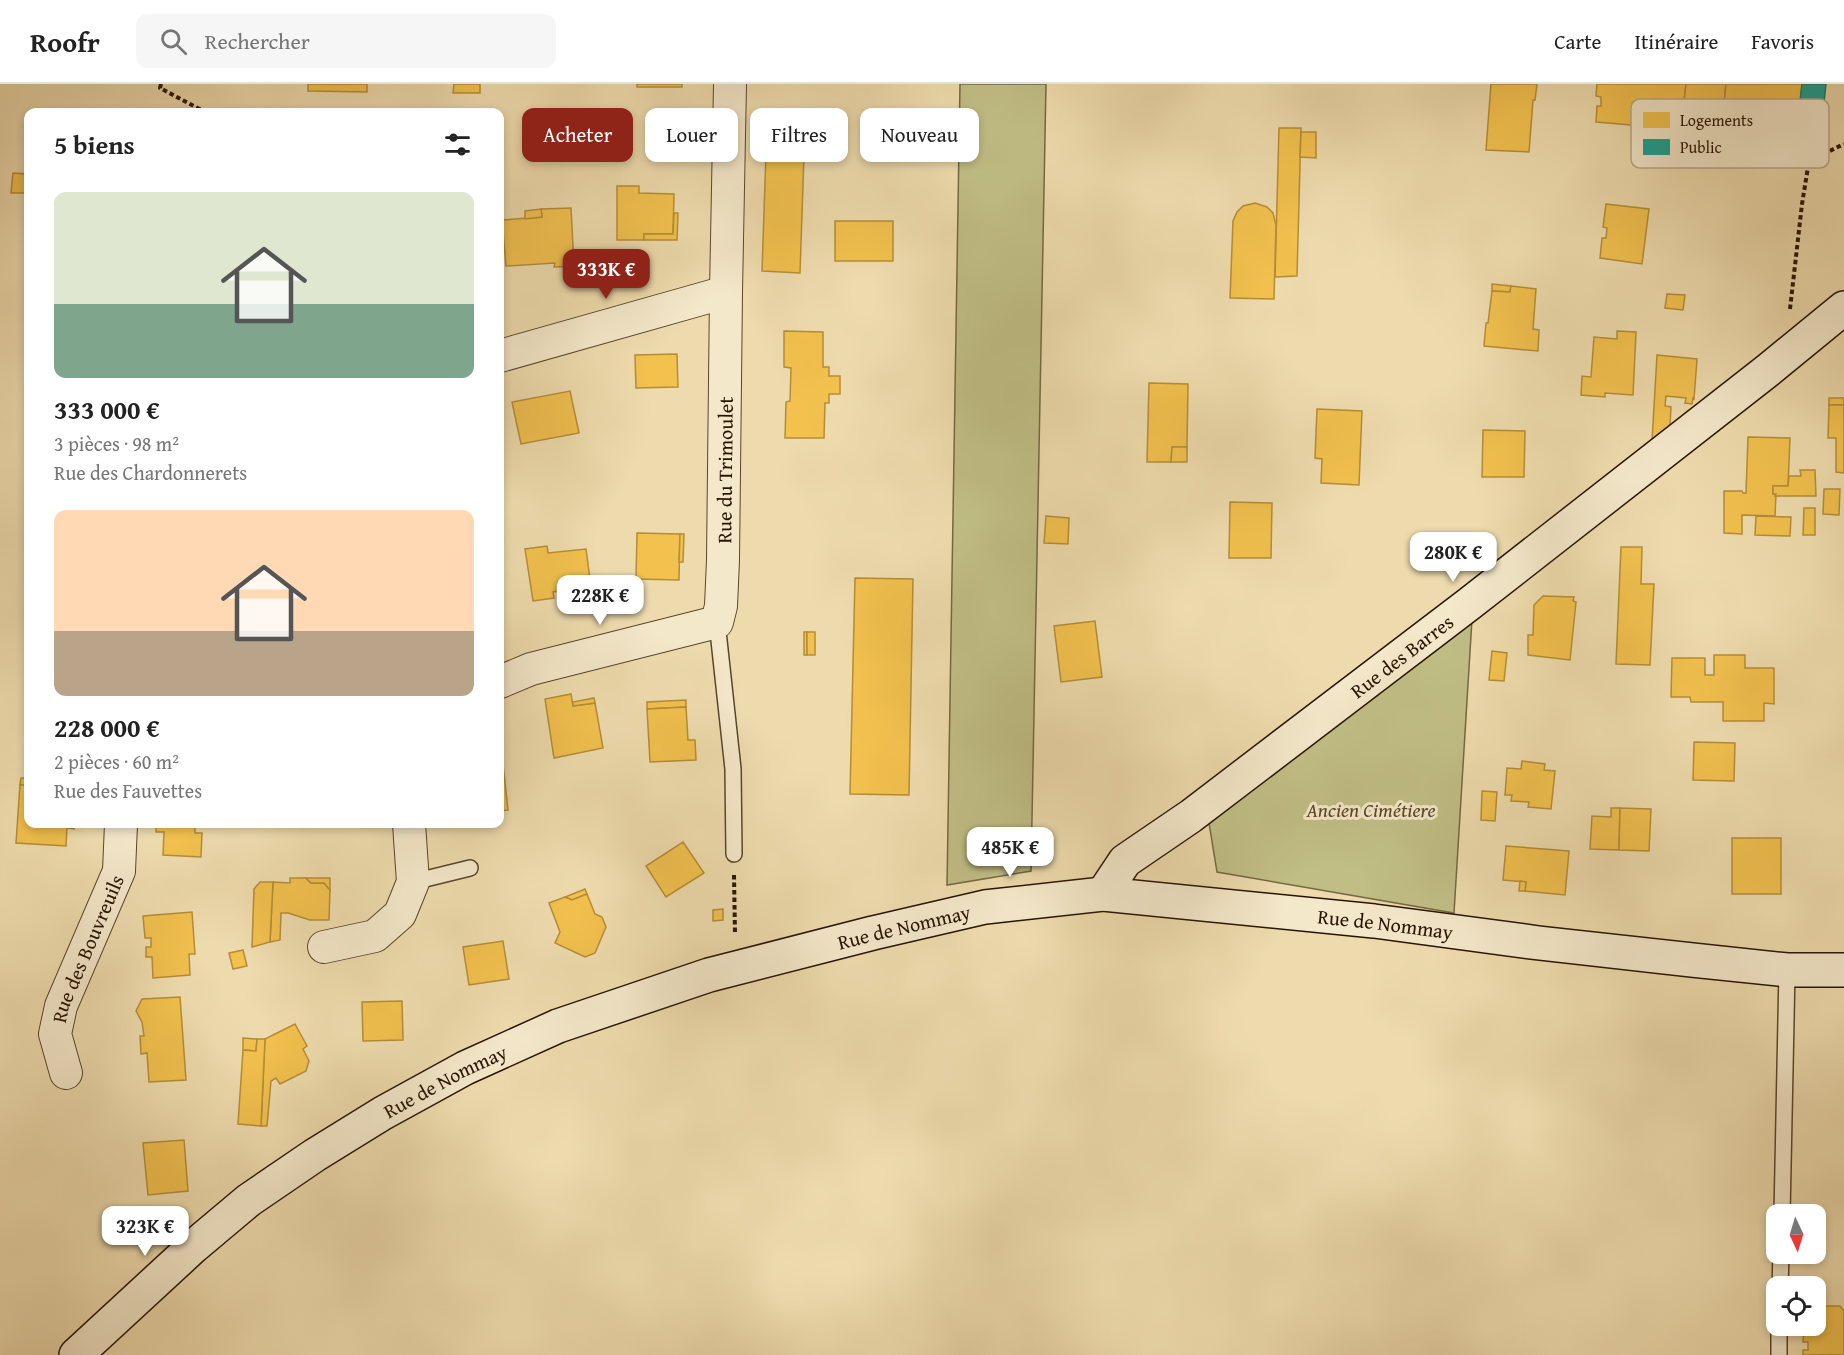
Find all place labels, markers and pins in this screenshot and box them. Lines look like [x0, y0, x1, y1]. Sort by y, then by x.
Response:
pin: 333K € [557, 249, 655, 300]
pin: 280K € [1404, 532, 1502, 583]
pin: 228K € [551, 575, 649, 626]
pin: 485K € [961, 827, 1059, 878]
pin: 323K € [96, 1206, 194, 1257]

